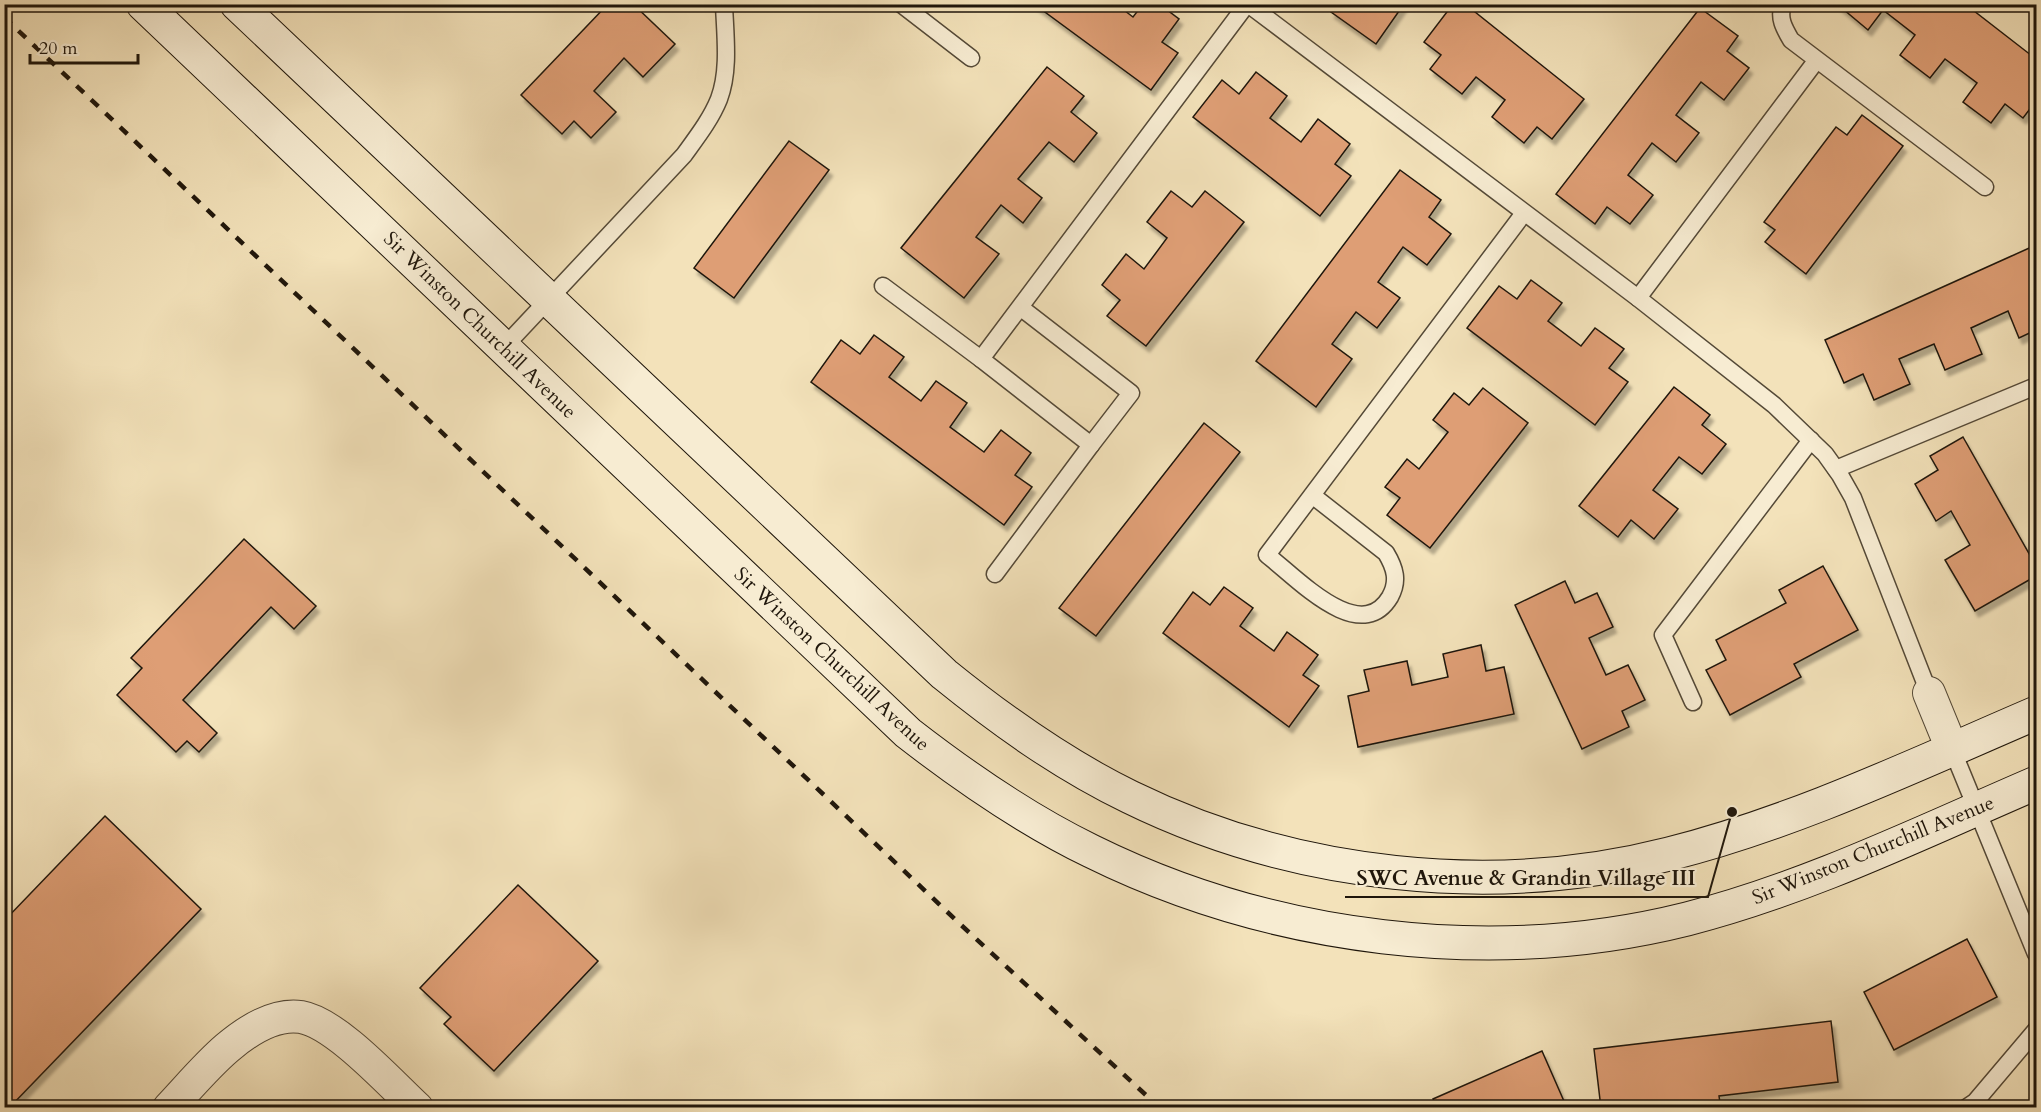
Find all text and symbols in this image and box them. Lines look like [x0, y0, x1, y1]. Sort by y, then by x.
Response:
scale bar [30, 27, 138, 65]
text: 20 m [39, 36, 78, 61]
street label: Sir Winston Churchill Avenue [378, 225, 582, 425]
street label: Sir Winston Churchill Avenue [728, 561, 936, 757]
street label: Sir Winston Churchill Avenue [1748, 789, 1998, 911]
callout: SWC Avenue & Grandin Village III [1345, 858, 1708, 897]
text: SWC Avenue & Grandin Village III [1357, 864, 1695, 893]

